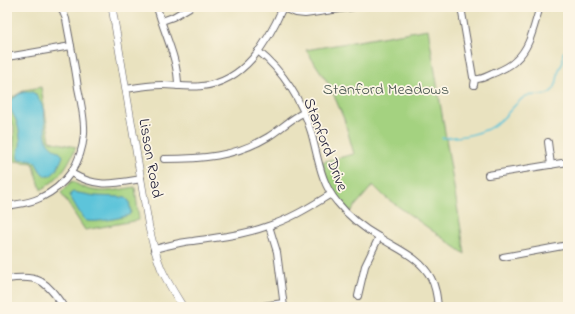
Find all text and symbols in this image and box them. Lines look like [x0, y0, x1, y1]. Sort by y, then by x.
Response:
park label: Stanford Meadows [323, 78, 449, 102]
street label: Stanford Drive [296, 95, 354, 196]
street label: Lisson Road [131, 117, 169, 200]

